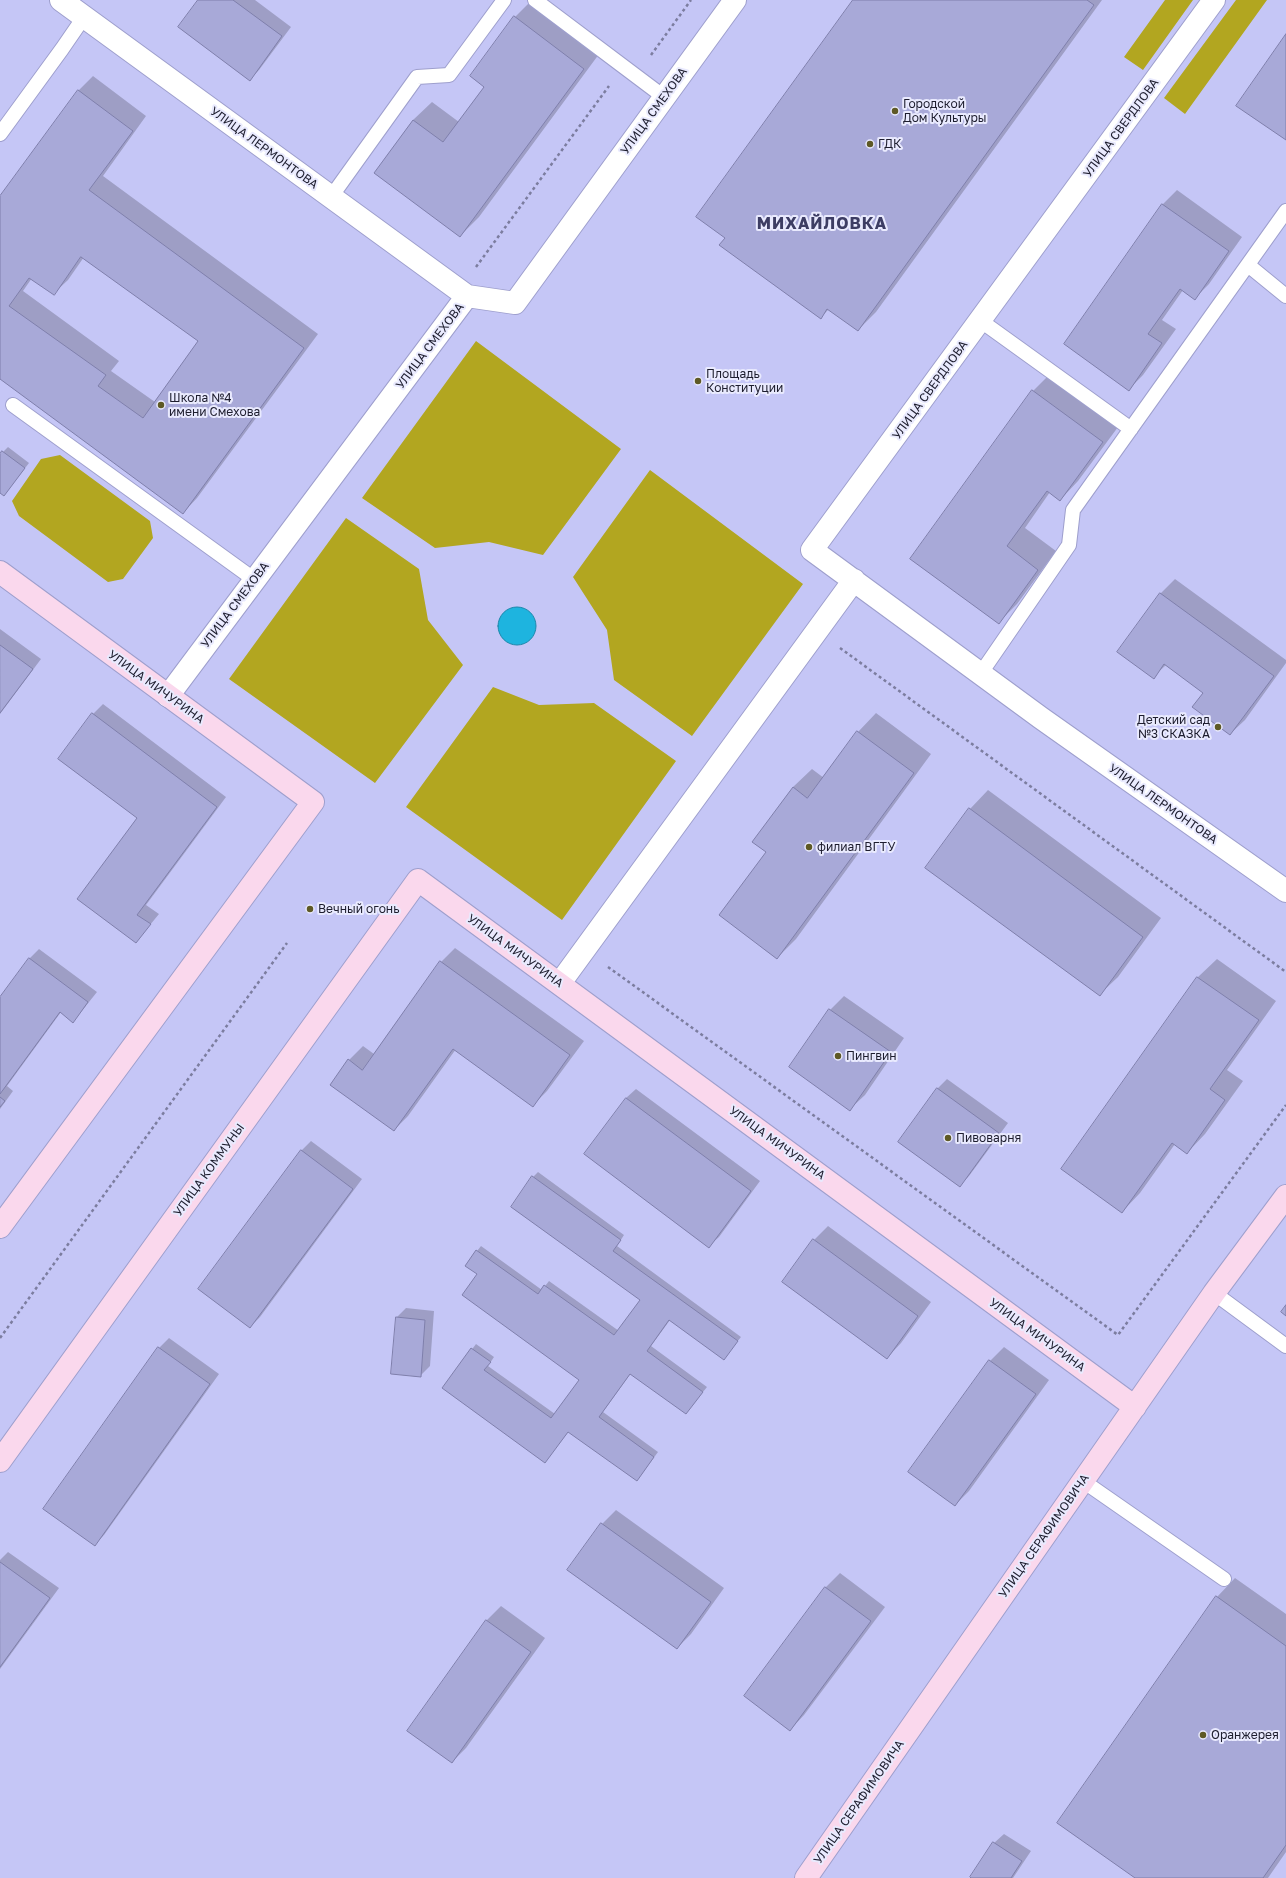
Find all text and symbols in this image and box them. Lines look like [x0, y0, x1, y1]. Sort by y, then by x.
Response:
street label: УЛИЦА СМЕХОВА [618, 65, 690, 157]
street label: УЛИЦА СВЕРДЛОВА [1080, 76, 1162, 180]
place label: Городской Дом Культуры [903, 97, 987, 125]
street label: УЛИЦА ЛЕРМОНТОВА [207, 104, 321, 192]
marker: Городской Дом Культуры [890, 106, 900, 116]
place label: ГДК [878, 137, 901, 151]
marker: ГДК [865, 139, 875, 149]
district label: МИХАЙЛОВКА [757, 214, 887, 234]
street label: УЛИЦА СМЕХОВА [393, 300, 467, 392]
street label: УЛИЦА СВЕРДЛОВА [889, 338, 971, 442]
place label: Площадь Конституции [706, 367, 783, 395]
marker: Площадь Конституции [693, 376, 703, 386]
place label: Школа №4 имени Смехова [169, 391, 260, 419]
marker: Школа №4 имени Смехова [156, 400, 166, 410]
street label: УЛИЦА СМЕХОВА [198, 559, 272, 651]
street label: УЛИЦА МИЧУРИНА [105, 647, 207, 727]
place label: Детский сад №3 СКАЗКА [1137, 713, 1210, 741]
marker: Детский сад №3 СКАЗКА [1213, 722, 1223, 732]
street label: УЛИЦА ЛЕРМОНТОВА [1106, 761, 1220, 847]
place label: филиал ВГТУ [817, 840, 895, 854]
marker: филиал ВГТУ [804, 842, 814, 852]
place label: Вечный огонь [318, 902, 399, 916]
marker: Вечный огонь [305, 904, 315, 914]
street label: УЛИЦА МИЧУРИНА [464, 911, 566, 991]
place label: Пингвин [846, 1049, 897, 1063]
marker: Пингвин [833, 1051, 843, 1061]
street label: УЛИЦА МИЧУРИНА [726, 1103, 828, 1183]
street label: УЛИЦА КОММУНЫ [171, 1121, 247, 1219]
place label: Пивоварня [956, 1131, 1021, 1145]
marker: Пивоварня [943, 1133, 953, 1143]
street label: УЛИЦА МИЧУРИНА [986, 1295, 1088, 1375]
street label: УЛИЦА СЕРАФИМОВИЧА [996, 1471, 1092, 1601]
place label: Оранжерея [1211, 1728, 1279, 1742]
marker: Оранжерея [1198, 1730, 1208, 1740]
street label: УЛИЦА СЕРАФИМОВИЧА [811, 1737, 907, 1867]

